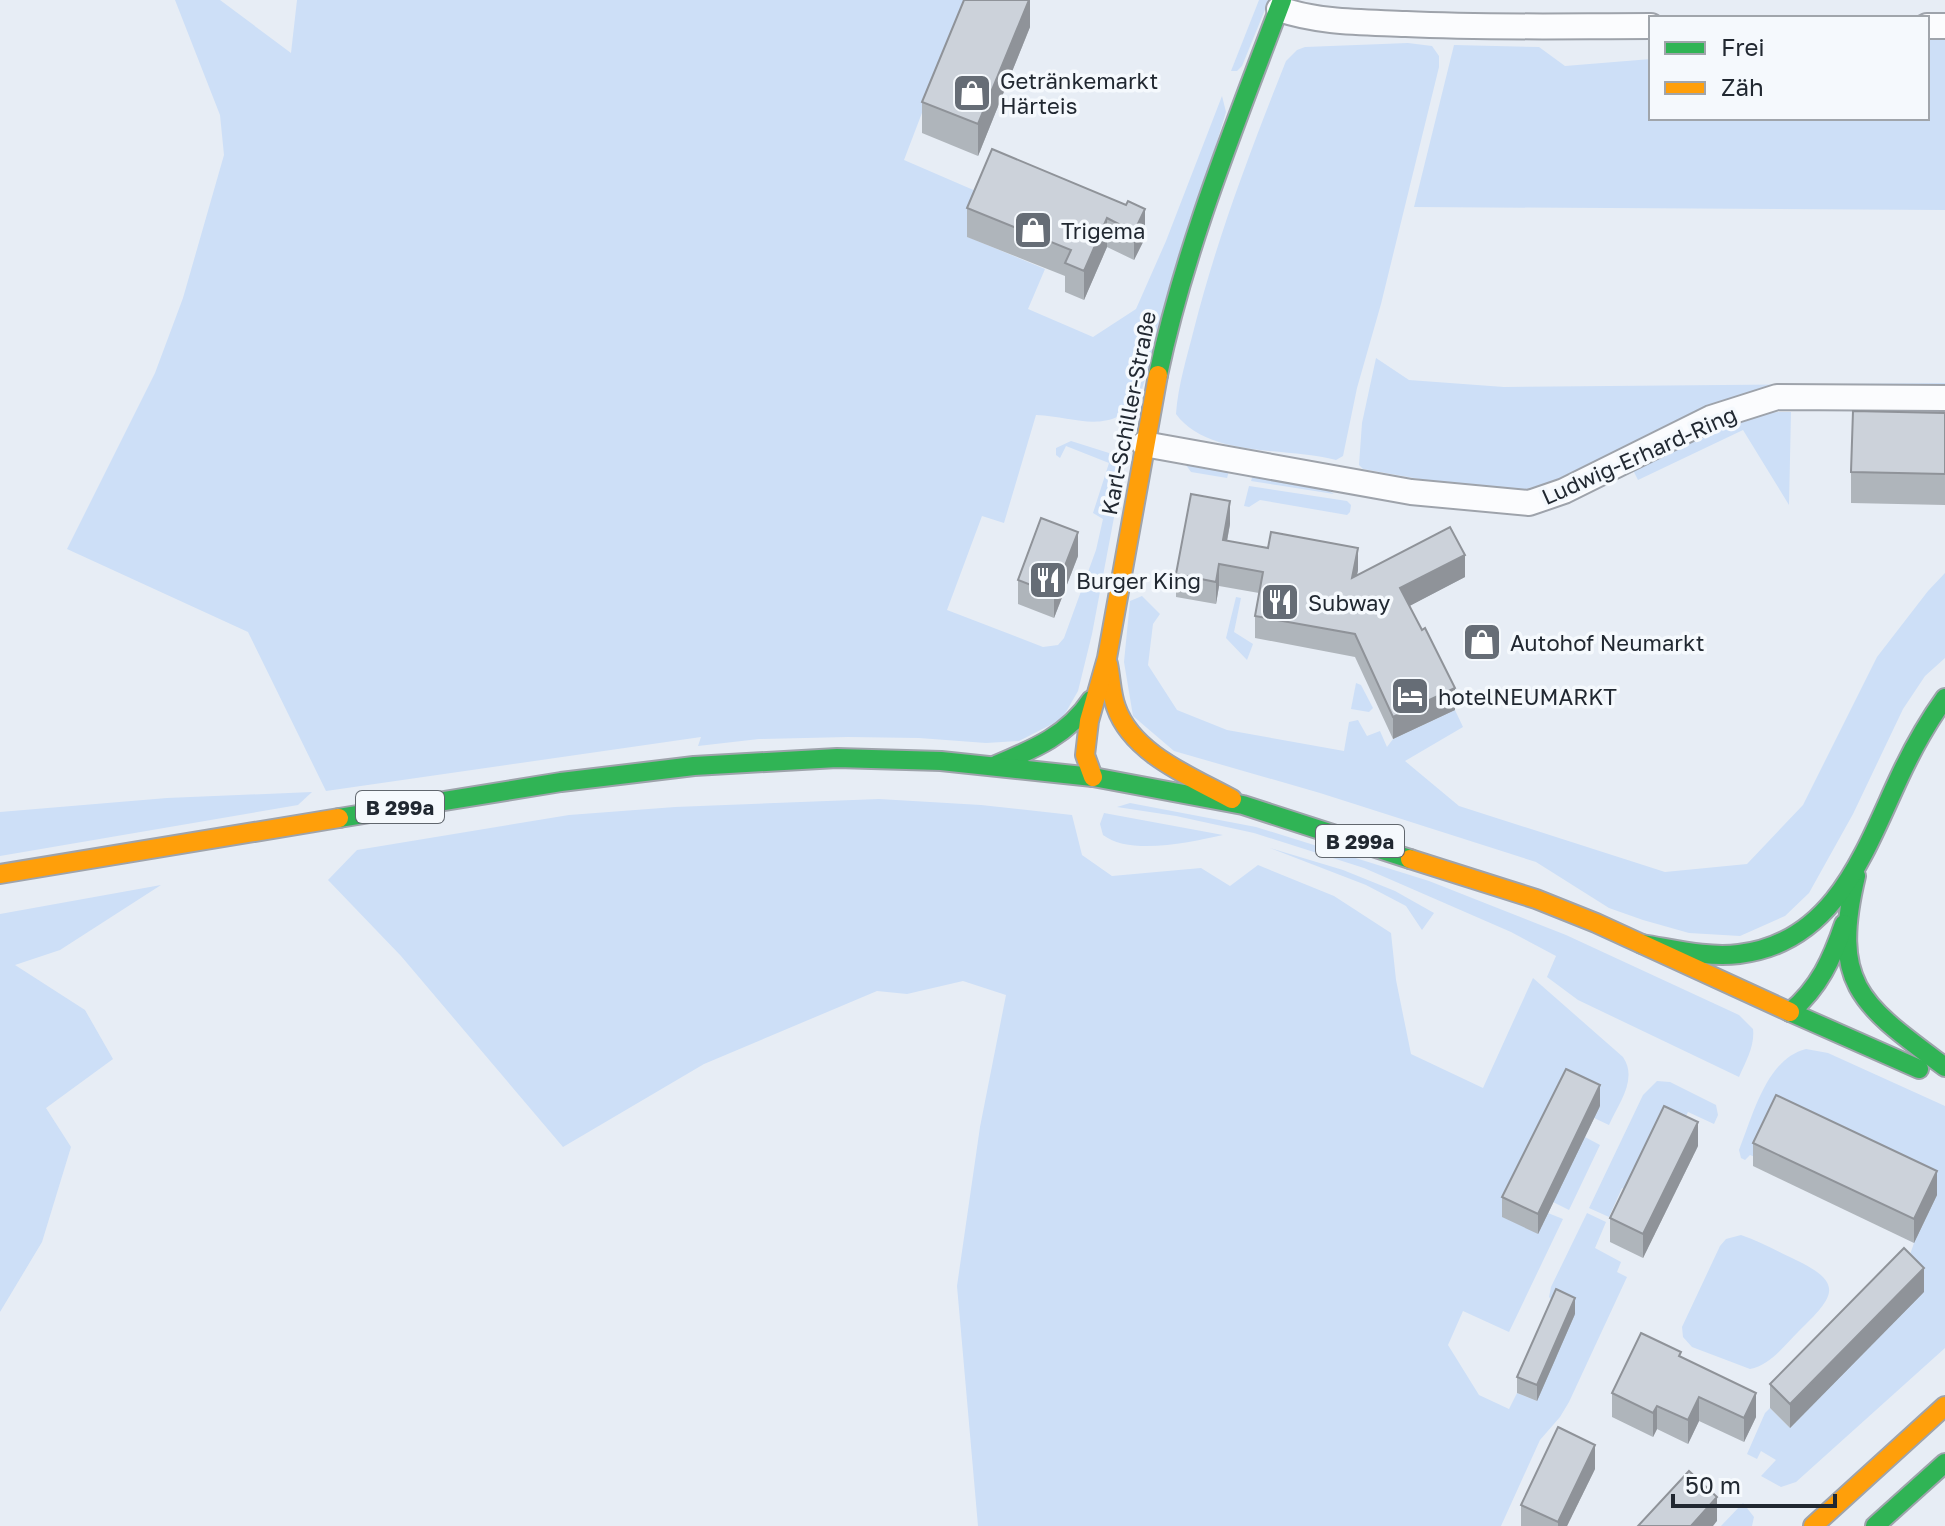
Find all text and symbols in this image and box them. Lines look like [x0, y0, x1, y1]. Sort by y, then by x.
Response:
legend [1649, 16, 1929, 120]
text: Frei [1721, 32, 1765, 61]
place label: Getränkemarkt Härteis [1000, 67, 1158, 119]
shop icon: Getränkemarkt Härteis [951, 72, 993, 114]
text: Zäh [1721, 72, 1764, 101]
shop icon: Trigema [1012, 209, 1054, 251]
place label: Trigema [1061, 217, 1145, 244]
street label: Karl-Schiller-Straße [1095, 309, 1161, 517]
street label: Ludwig-Erhard-Ring [1537, 400, 1741, 510]
restaurant icon: Burger King [1027, 559, 1069, 601]
place label: Burger King [1076, 567, 1201, 594]
restaurant icon: Subway [1259, 581, 1301, 623]
place label: Subway [1308, 589, 1390, 616]
shop icon: Autohof Neumarkt [1461, 621, 1503, 663]
place label: Autohof Neumarkt [1510, 629, 1705, 656]
hotel icon: hotelNEUMARKT [1389, 675, 1431, 717]
place label: hotelNEUMARKT [1438, 683, 1617, 710]
road number: B 299a [356, 791, 444, 823]
road number: B 299a [1316, 825, 1404, 857]
scale bar [1673, 1458, 1835, 1508]
text: 50 m [1685, 1470, 1741, 1499]

